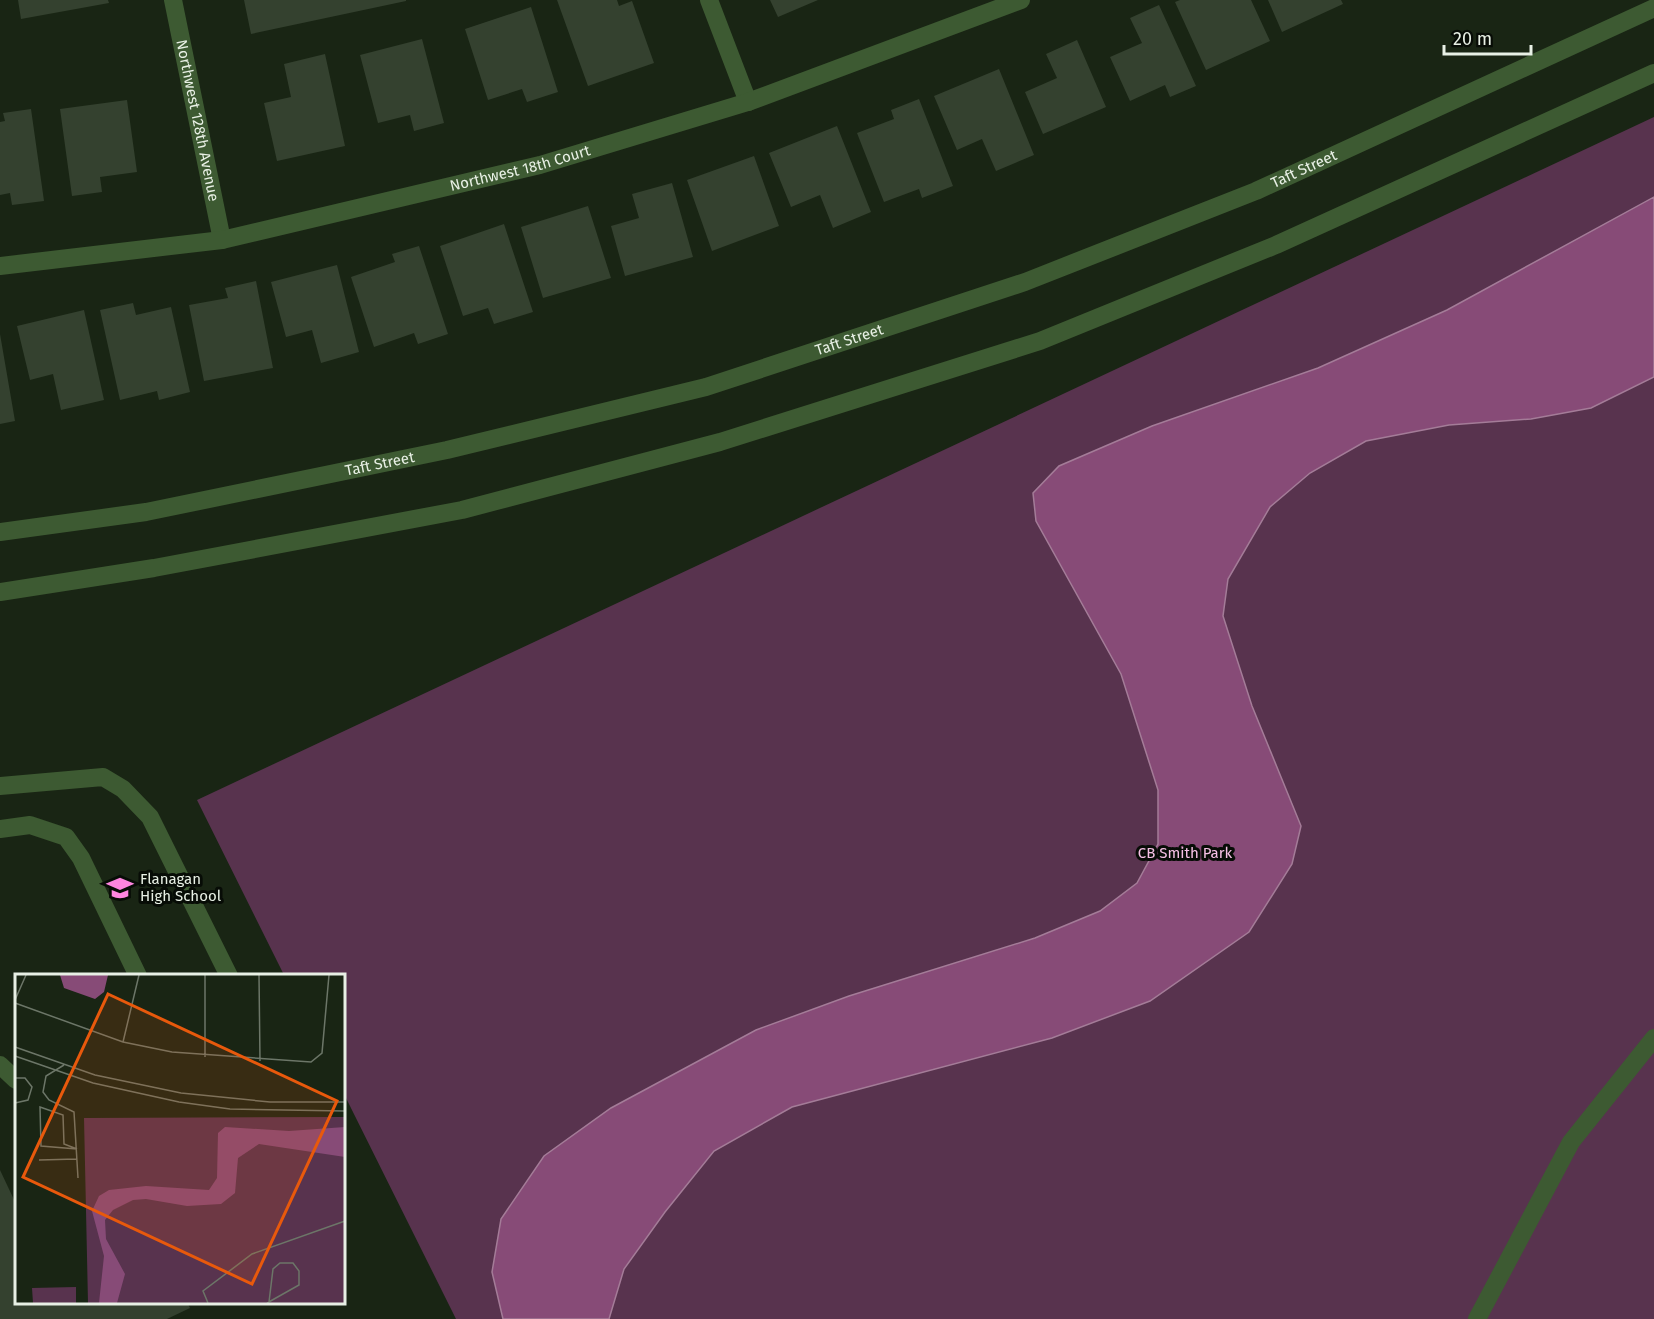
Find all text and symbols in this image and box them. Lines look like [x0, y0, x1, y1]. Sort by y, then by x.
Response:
scale bar [1444, 18, 1531, 56]
text: 20 m [1453, 28, 1492, 50]
street label: Northwest 128th Avenue [172, 38, 223, 203]
street label: Northwest 18th Court [448, 141, 593, 195]
street label: Taft Street [1268, 146, 1340, 192]
street label: Taft Street [813, 320, 886, 359]
street label: Taft Street [343, 448, 417, 480]
park label: CB Smith Park [1138, 844, 1233, 862]
place label: Flanagan High School [140, 870, 222, 905]
school or university icon: Flanagan High School [105, 873, 135, 903]
inset map [15, 974, 345, 1304]

